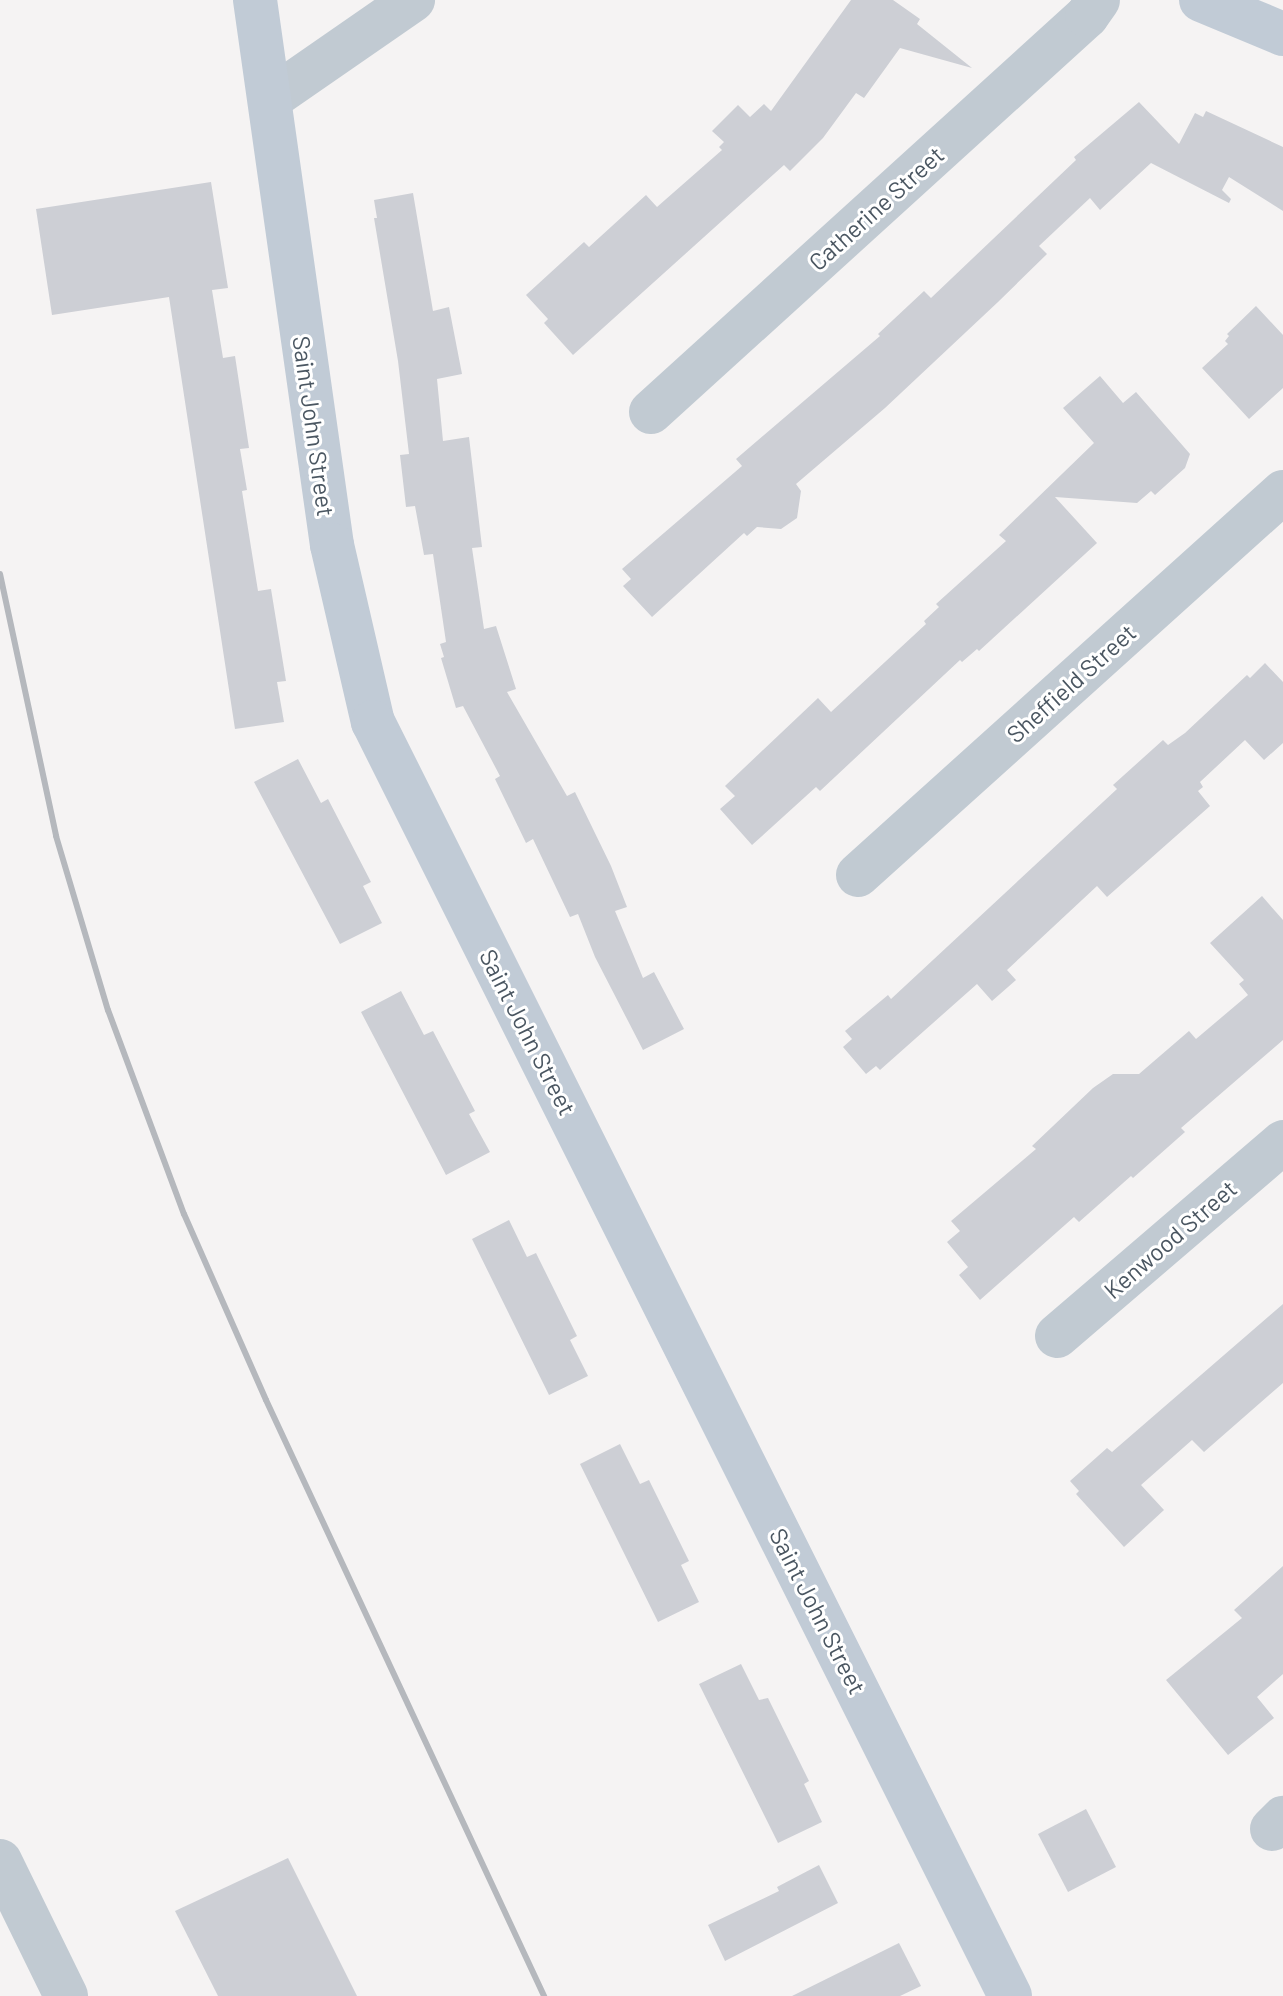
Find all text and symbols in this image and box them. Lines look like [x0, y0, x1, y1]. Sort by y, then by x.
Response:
street label: Catherine Street [803, 140, 949, 276]
street label: Saint John Street [287, 334, 341, 518]
street label: Sheffield Street [1001, 618, 1141, 748]
street label: Saint John Street [474, 944, 582, 1120]
street label: Kenwood Street [1098, 1174, 1242, 1304]
street label: Saint John Street [764, 1523, 872, 1699]

